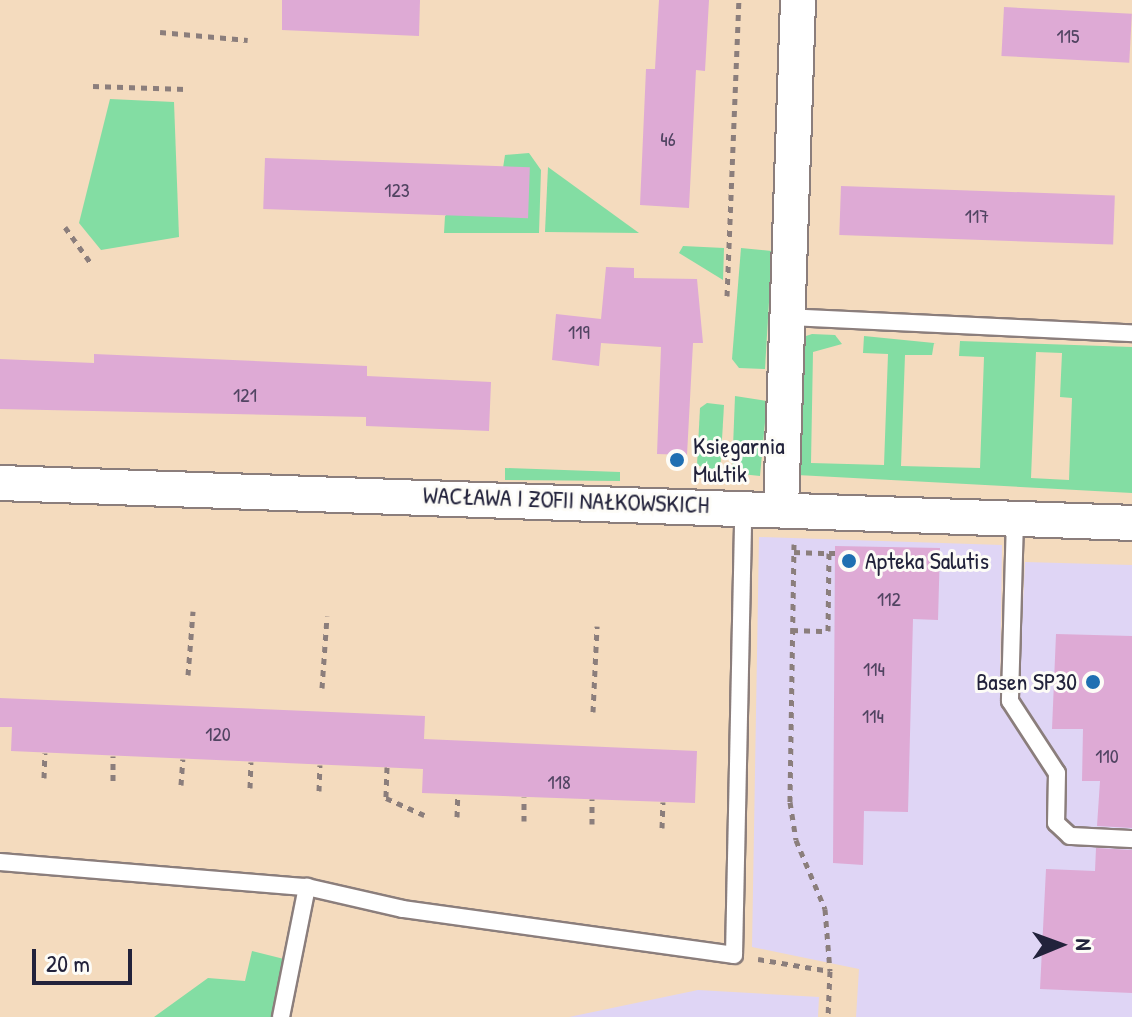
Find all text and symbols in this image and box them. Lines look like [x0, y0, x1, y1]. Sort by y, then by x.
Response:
house number: 115 [1057, 23, 1079, 47]
house number: 46 [660, 126, 676, 150]
house number: 123 [384, 177, 410, 201]
house number: 117 [965, 203, 989, 227]
house number: 119 [568, 319, 590, 343]
house number: 121 [233, 382, 257, 406]
place label: Księgarnia Multik [693, 432, 785, 488]
marker: Księgarnia Multik [668, 451, 686, 469]
street label: WACŁAWA I ZOFII NAŁKOWSKICH [422, 481, 710, 519]
place label: Apteka Salutis [865, 547, 989, 575]
marker: Apteka Salutis [840, 552, 858, 570]
house number: 112 [877, 586, 901, 610]
house number: 114 [863, 656, 885, 680]
place label: Basen SP30 [976, 668, 1077, 696]
marker: Basen SP30 [1084, 673, 1102, 691]
house number: 114 [862, 703, 884, 727]
house number: 120 [205, 721, 231, 745]
house number: 110 [1095, 743, 1119, 767]
house number: 118 [547, 769, 571, 793]
north arrow [1020, 905, 1100, 985]
scale bar [36, 933, 136, 983]
text: N [1069, 938, 1099, 951]
text: 20 m [46, 947, 90, 979]

